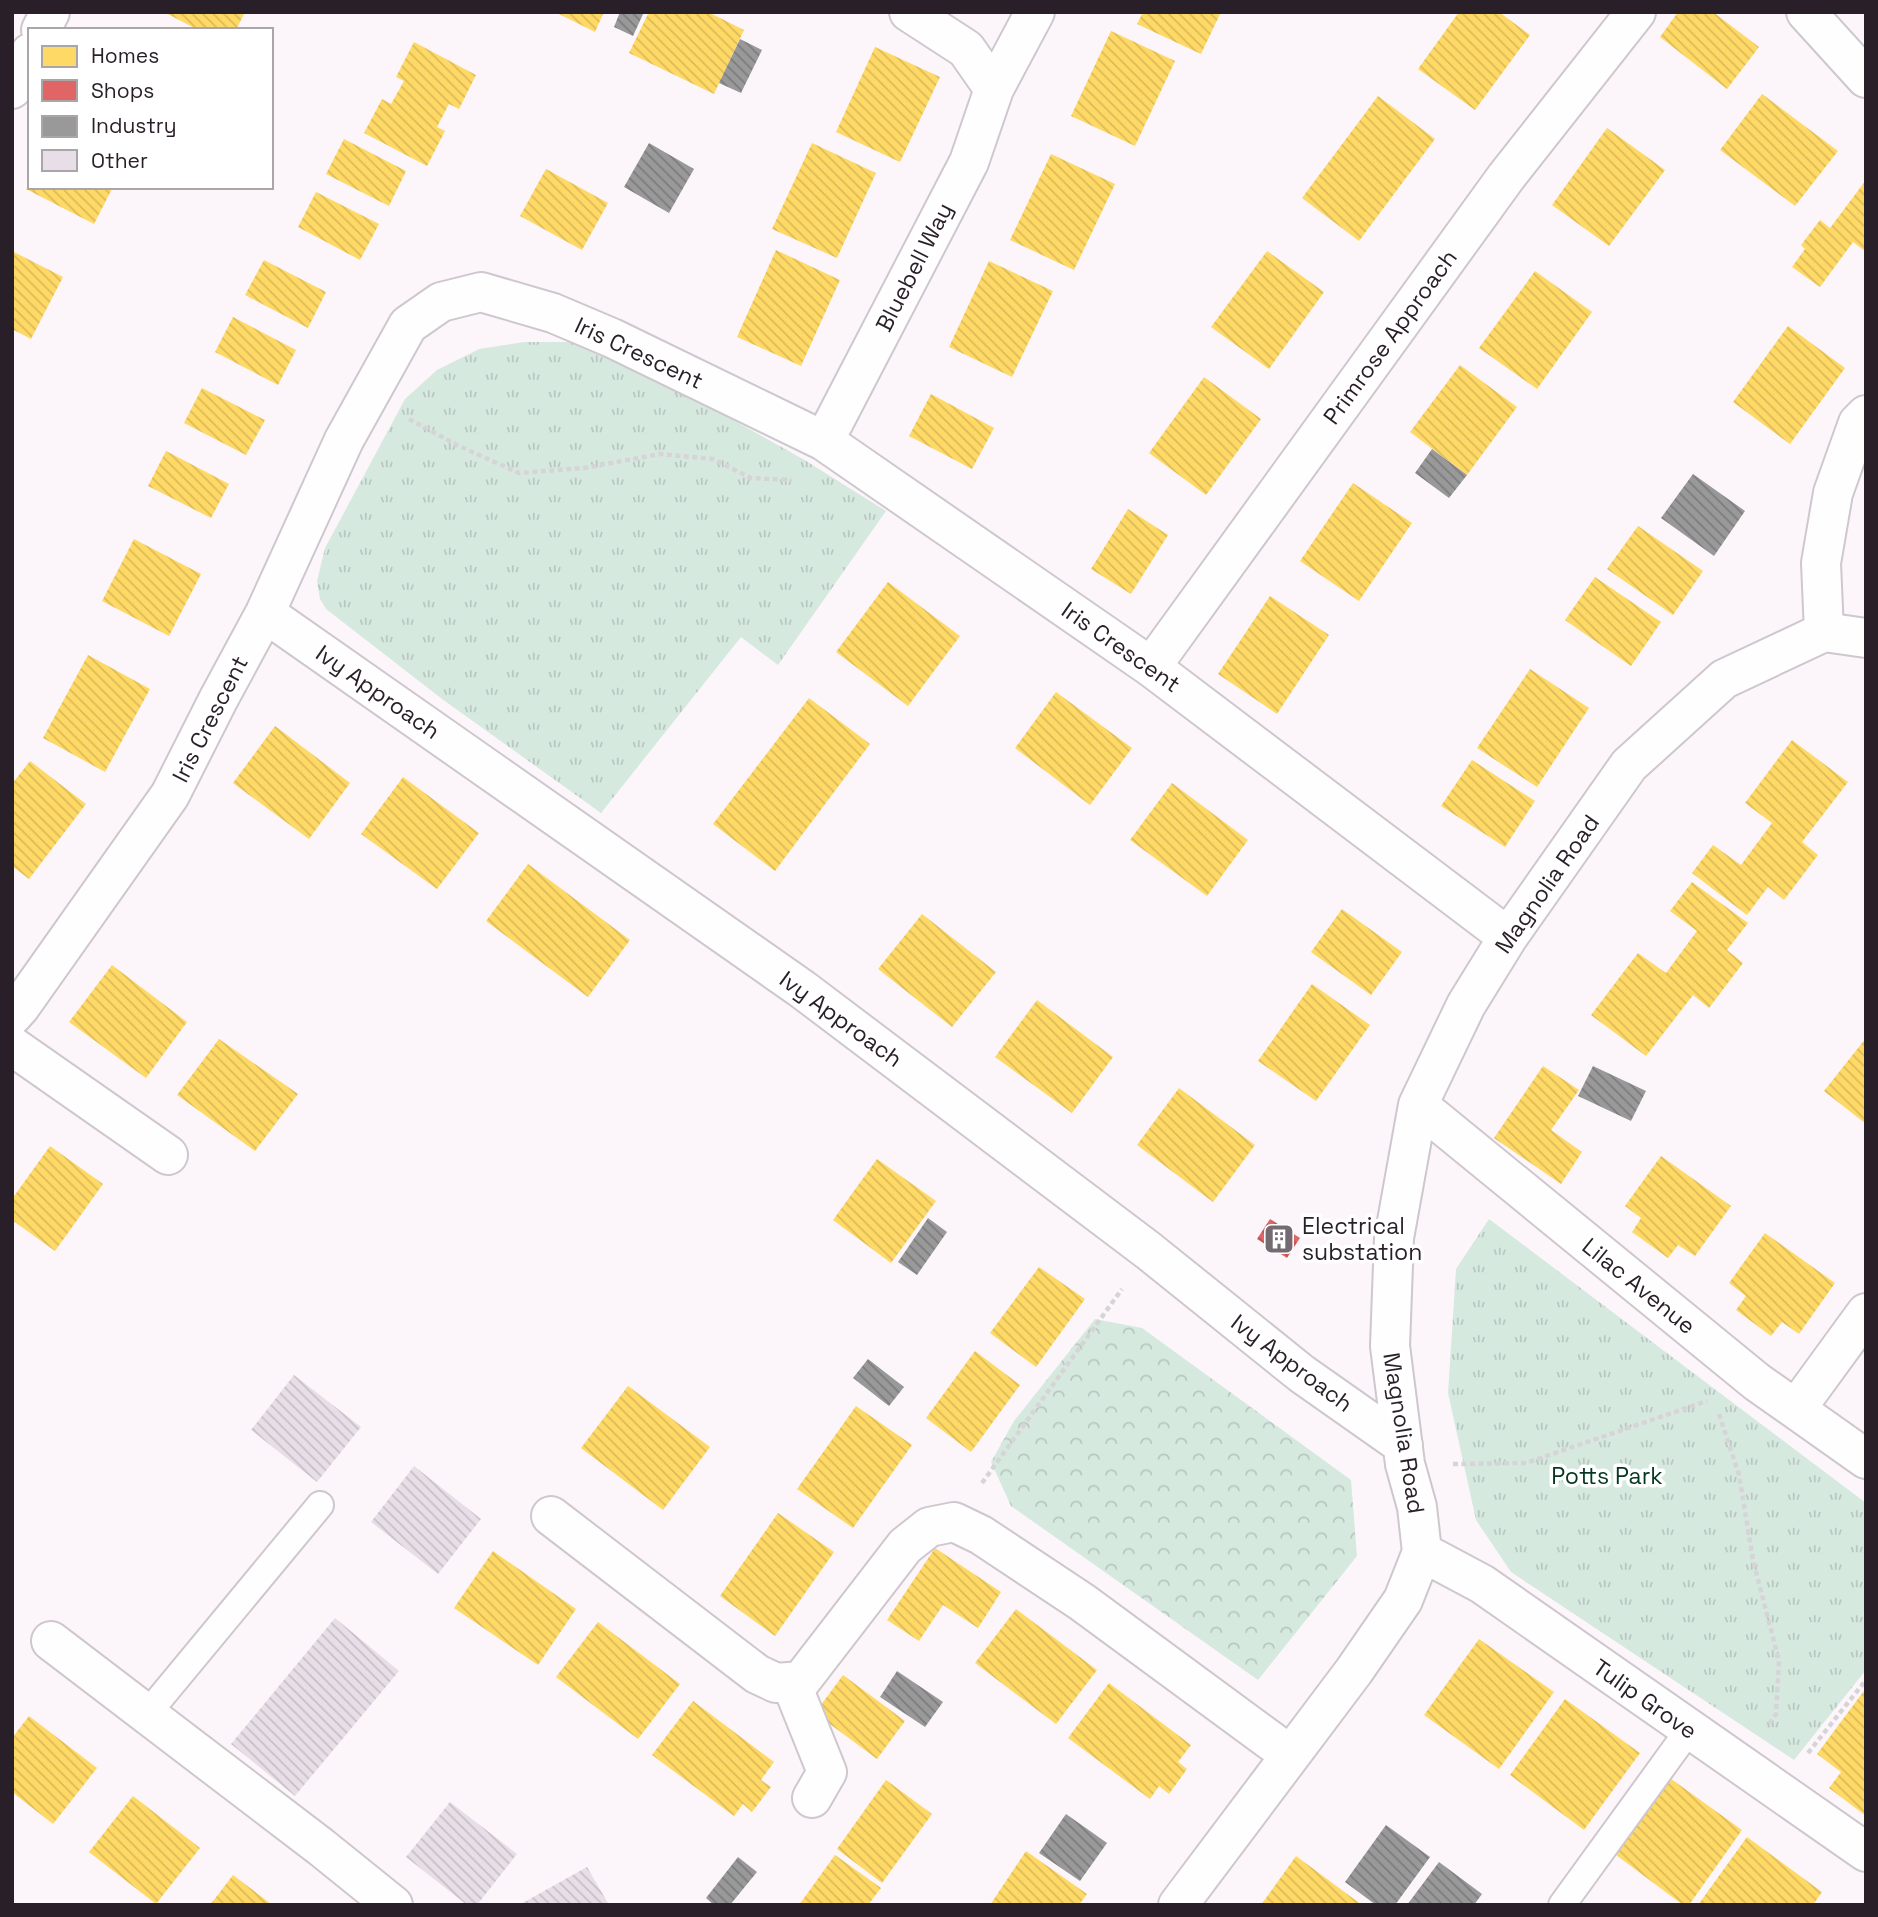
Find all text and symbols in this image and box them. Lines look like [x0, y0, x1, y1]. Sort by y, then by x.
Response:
legend [28, 28, 273, 189]
text: Homes [91, 42, 159, 69]
text: Shops [91, 77, 154, 104]
text: Industry [91, 112, 177, 139]
text: Other [91, 147, 148, 174]
street label: Bluebell Way [869, 197, 959, 337]
street label: Primrose Approach [1316, 244, 1464, 430]
street label: Iris Crescent [570, 310, 708, 396]
street label: Iris Crescent [1056, 595, 1186, 699]
street label: Ivy Approach [310, 638, 446, 746]
street label: Iris Crescent [165, 651, 255, 787]
street label: Magnolia Road [1488, 809, 1606, 959]
street label: Ivy Approach [774, 964, 908, 1074]
place label: Electrical substation [1302, 1211, 1422, 1267]
building icon: Electrical substation [1262, 1222, 1296, 1256]
street label: Lilac Avenue [1576, 1231, 1702, 1341]
street label: Ivy Approach [1225, 1307, 1359, 1419]
street label: Magnolia Road [1376, 1350, 1432, 1516]
park label: Potts Park [1551, 1461, 1663, 1491]
street label: Tulip Grove [1587, 1652, 1703, 1746]

